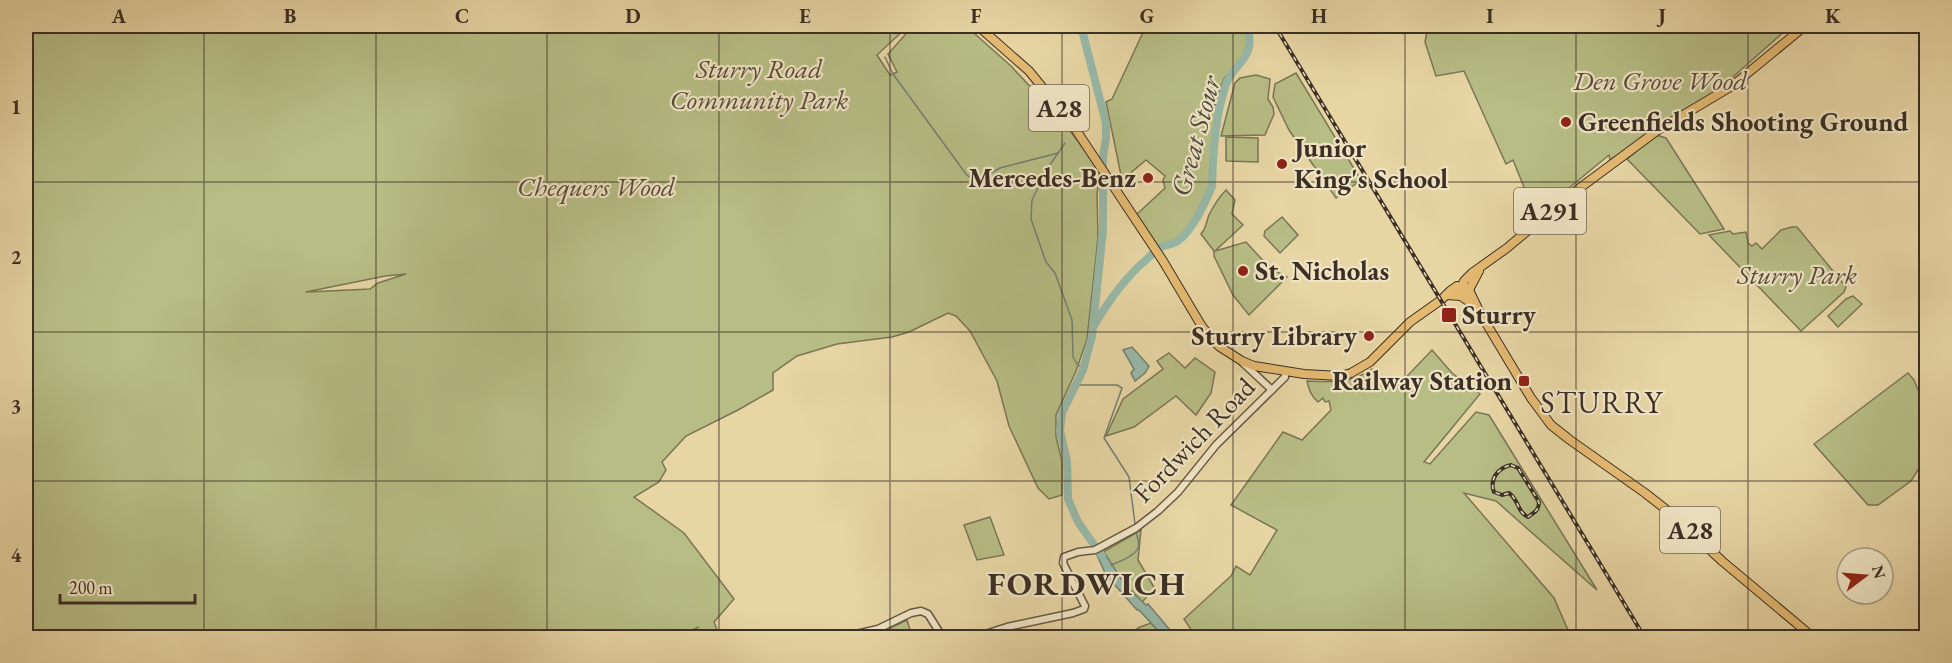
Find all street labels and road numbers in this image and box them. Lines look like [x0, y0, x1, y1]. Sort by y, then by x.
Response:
road number: A28 [1029, 85, 1089, 131]
road number: A291 [1514, 188, 1586, 234]
street label: Fordwich Road [1125, 369, 1262, 510]
road number: A28 [1660, 507, 1720, 553]

